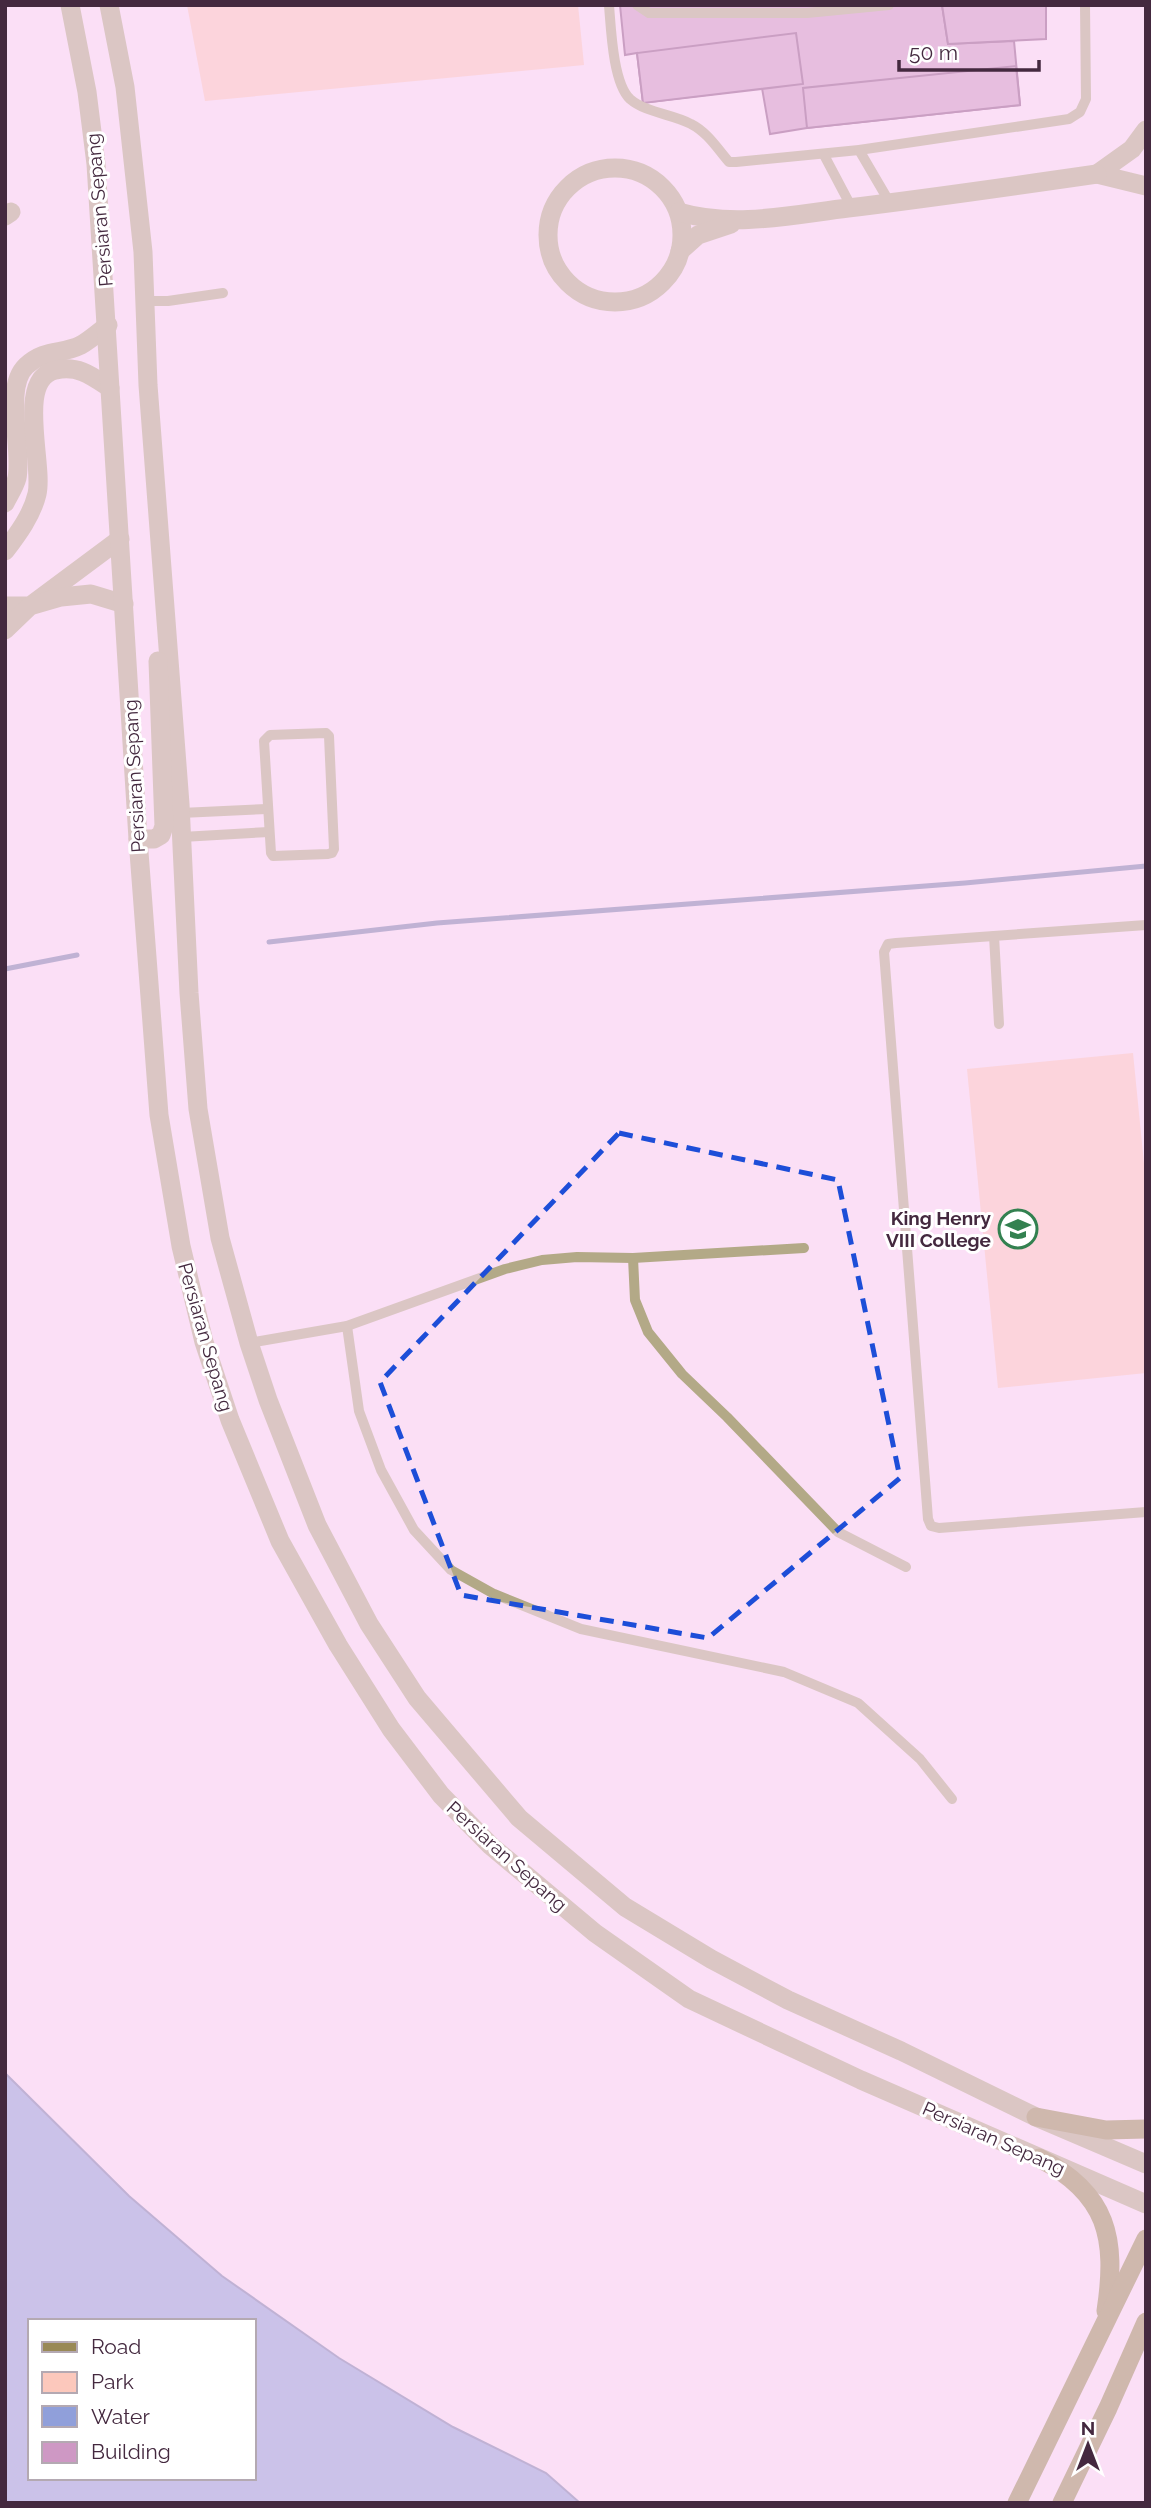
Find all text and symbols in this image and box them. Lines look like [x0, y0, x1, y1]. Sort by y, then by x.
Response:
scale bar [899, 28, 1039, 72]
text: 50 m [909, 40, 958, 65]
street label: Persiaran Sepang [81, 133, 117, 287]
street label: Persiaran Sepang [119, 699, 149, 853]
place label: King Henry VIII College [886, 1207, 992, 1251]
school or university icon: King Henry VIII College [997, 1208, 1039, 1250]
street label: Persiaran Sepang [174, 1260, 238, 1414]
street label: Persiaran Sepang [443, 1796, 571, 1916]
street label: Persiaran Sepang [919, 2097, 1069, 2179]
legend [28, 2319, 256, 2480]
text: Road [91, 2334, 141, 2359]
text: Park [91, 2369, 134, 2394]
text: Water [91, 2404, 150, 2429]
north arrow [1053, 2410, 1123, 2480]
text: N [1081, 2417, 1095, 2439]
text: Building [91, 2439, 171, 2464]

